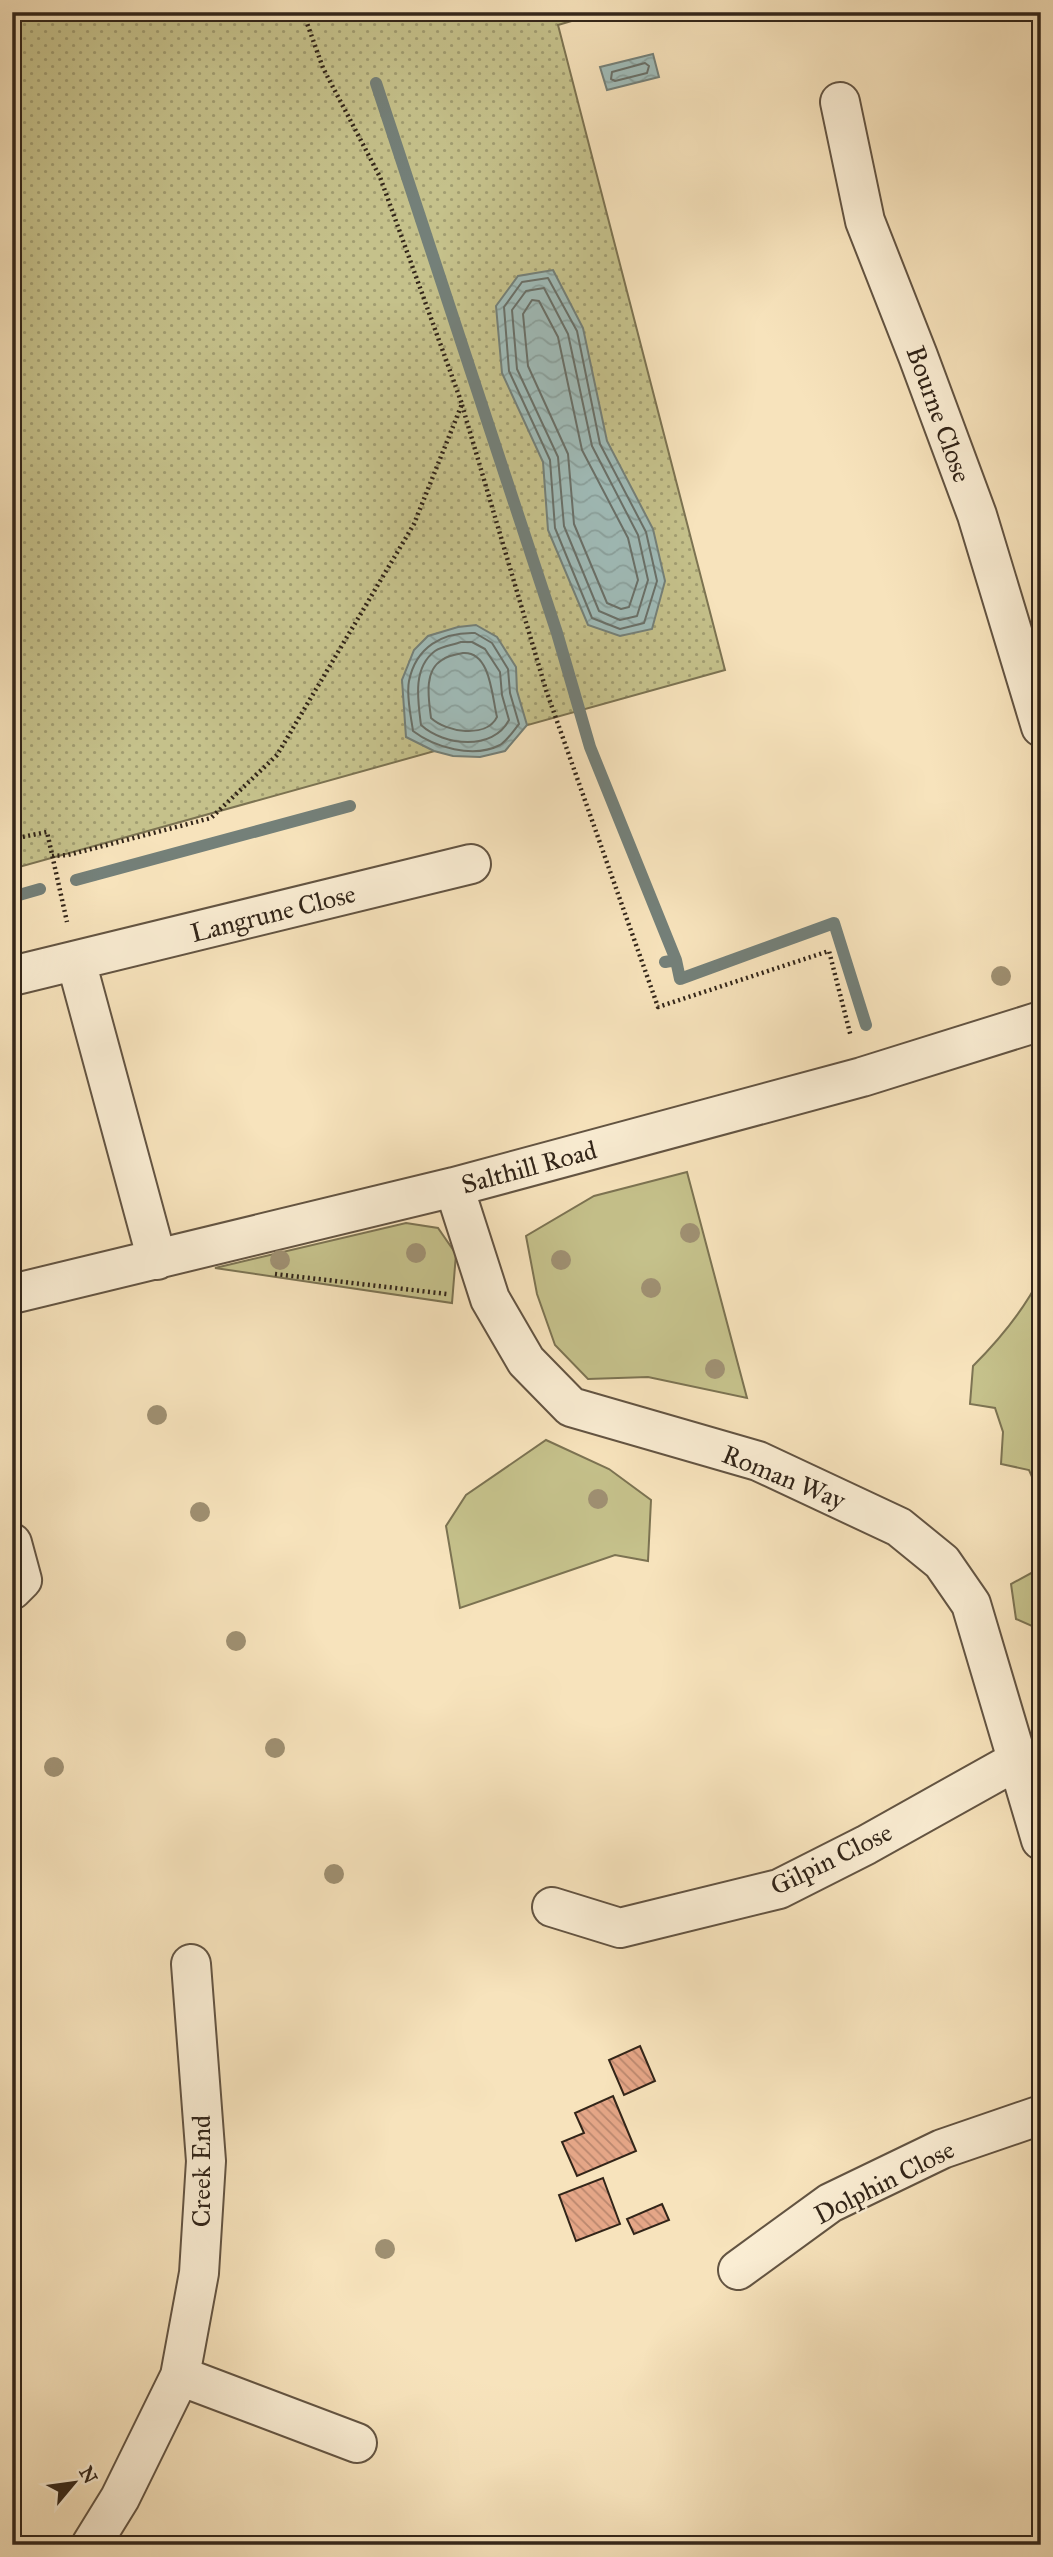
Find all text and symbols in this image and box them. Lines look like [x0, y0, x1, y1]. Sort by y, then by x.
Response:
street label: Bourne Close [900, 341, 979, 487]
street label: Langrune Close [187, 877, 359, 949]
street label: Salthill Road [458, 1134, 600, 1200]
street label: Roman Way [718, 1438, 851, 1516]
street label: Gilpin Close [765, 1816, 897, 1902]
street label: Creek End [185, 2115, 217, 2227]
street label: Dolphin Close [809, 2133, 960, 2231]
north arrow [38, 2448, 108, 2518]
text: N [74, 2462, 102, 2488]

